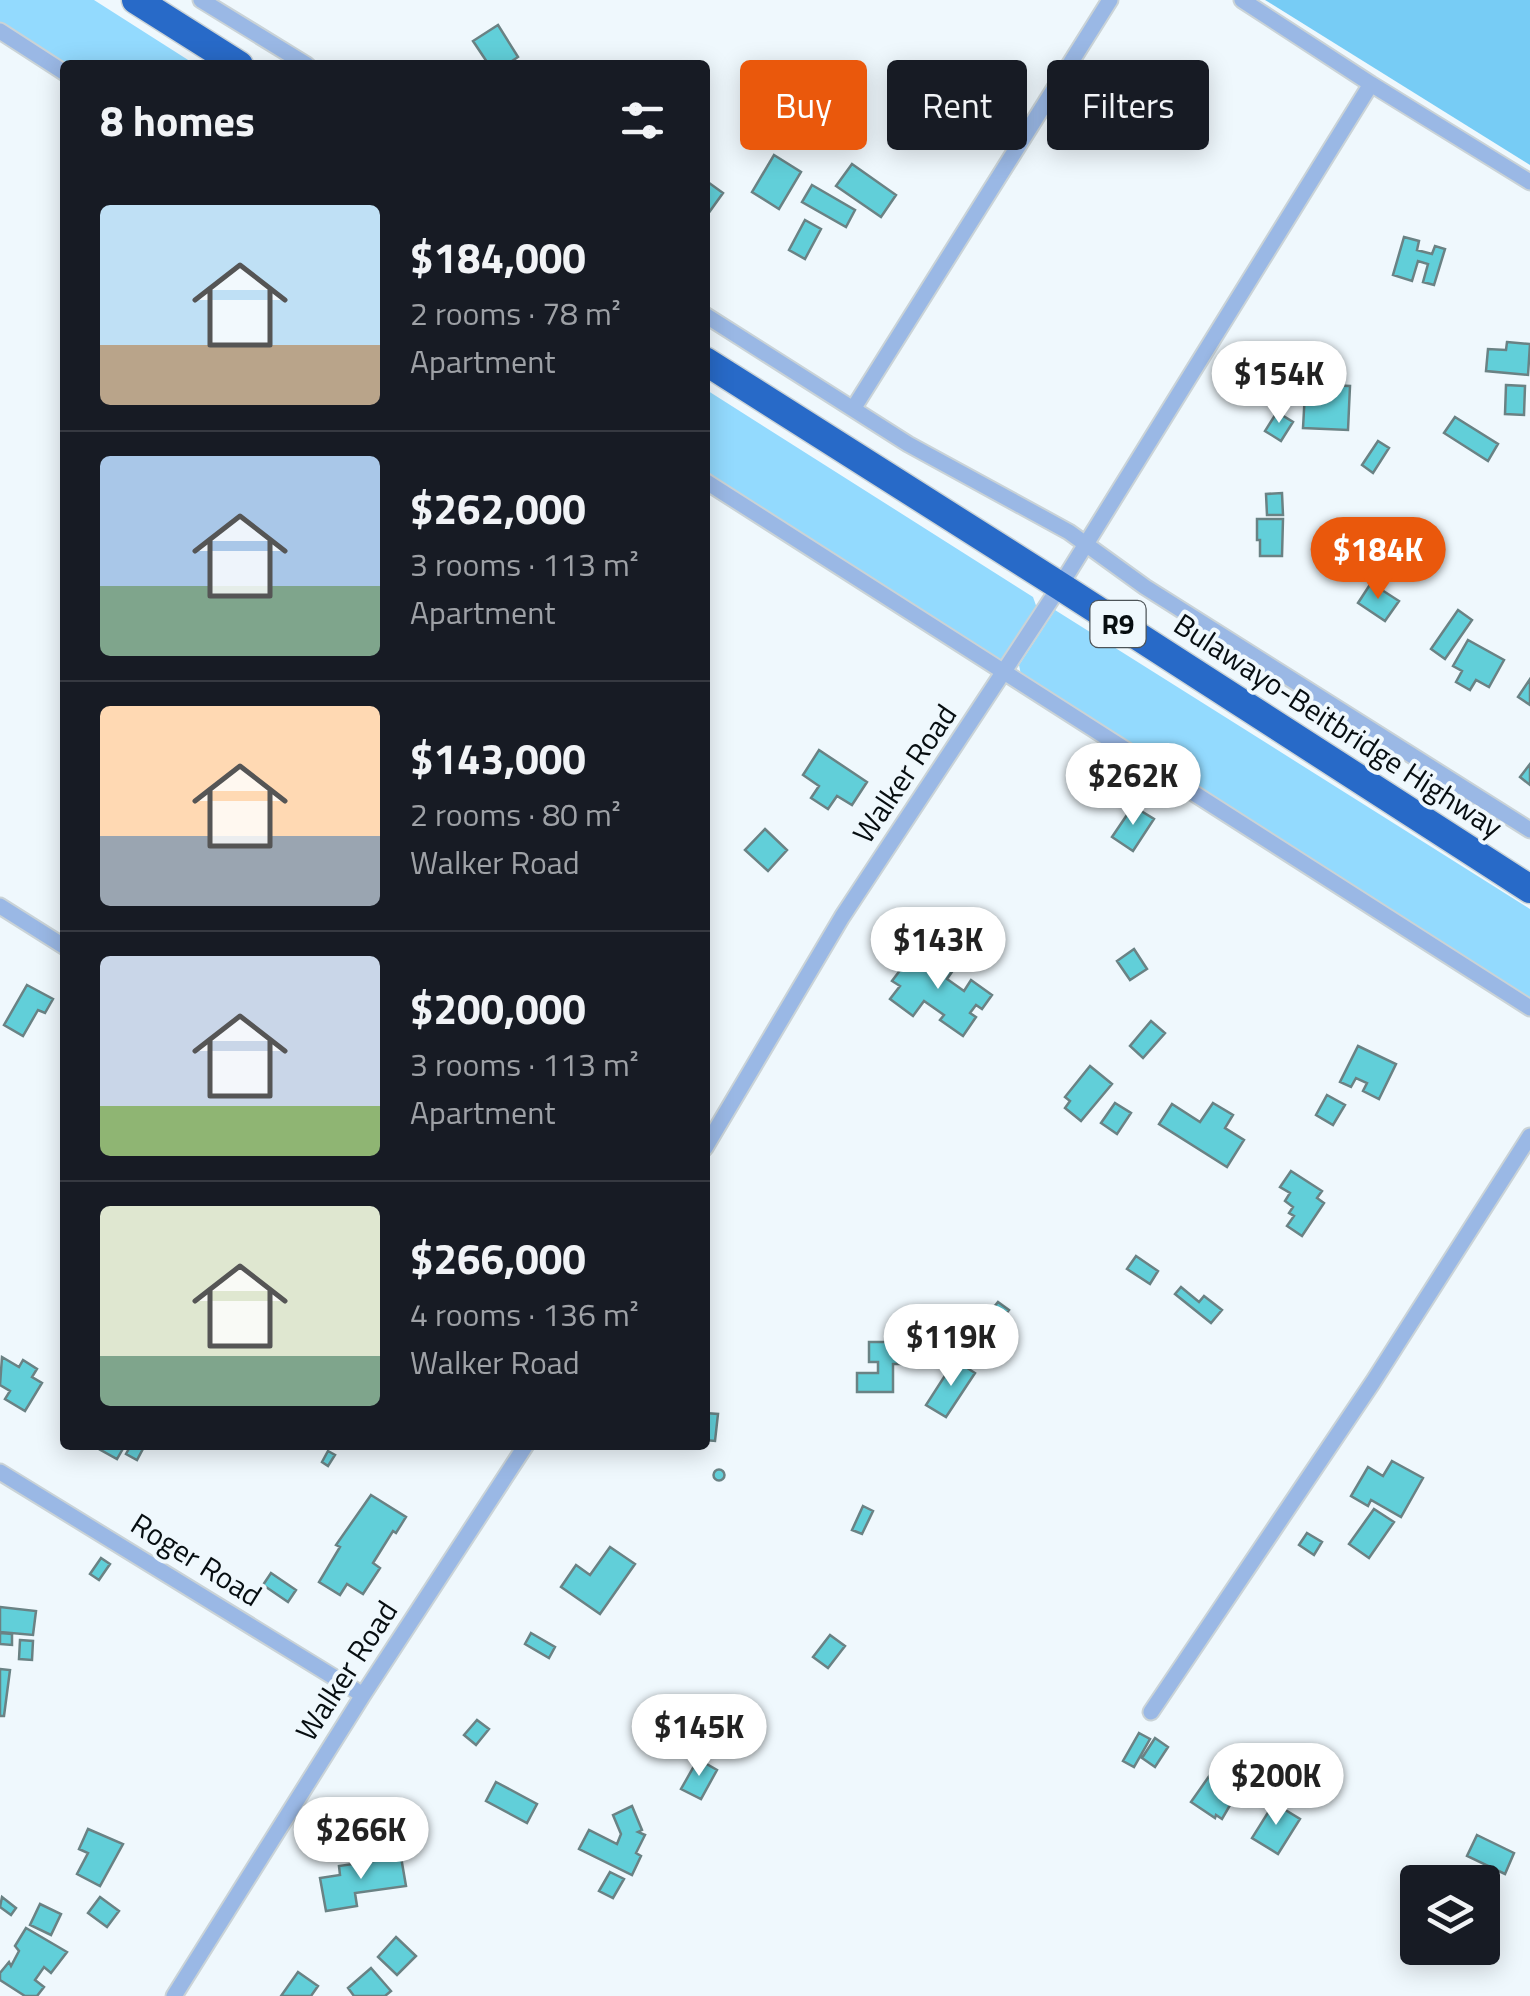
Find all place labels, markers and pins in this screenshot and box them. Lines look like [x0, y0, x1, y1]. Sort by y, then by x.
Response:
pin: $154K [1209, 341, 1349, 426]
pin: $184K [1308, 517, 1448, 602]
pin: $262K [1063, 743, 1203, 828]
pin: $143K [868, 907, 1008, 992]
pin: $119K [881, 1304, 1021, 1389]
pin: $145K [629, 1694, 769, 1779]
pin: $200K [1206, 1743, 1346, 1828]
pin: $266K [291, 1797, 431, 1882]

